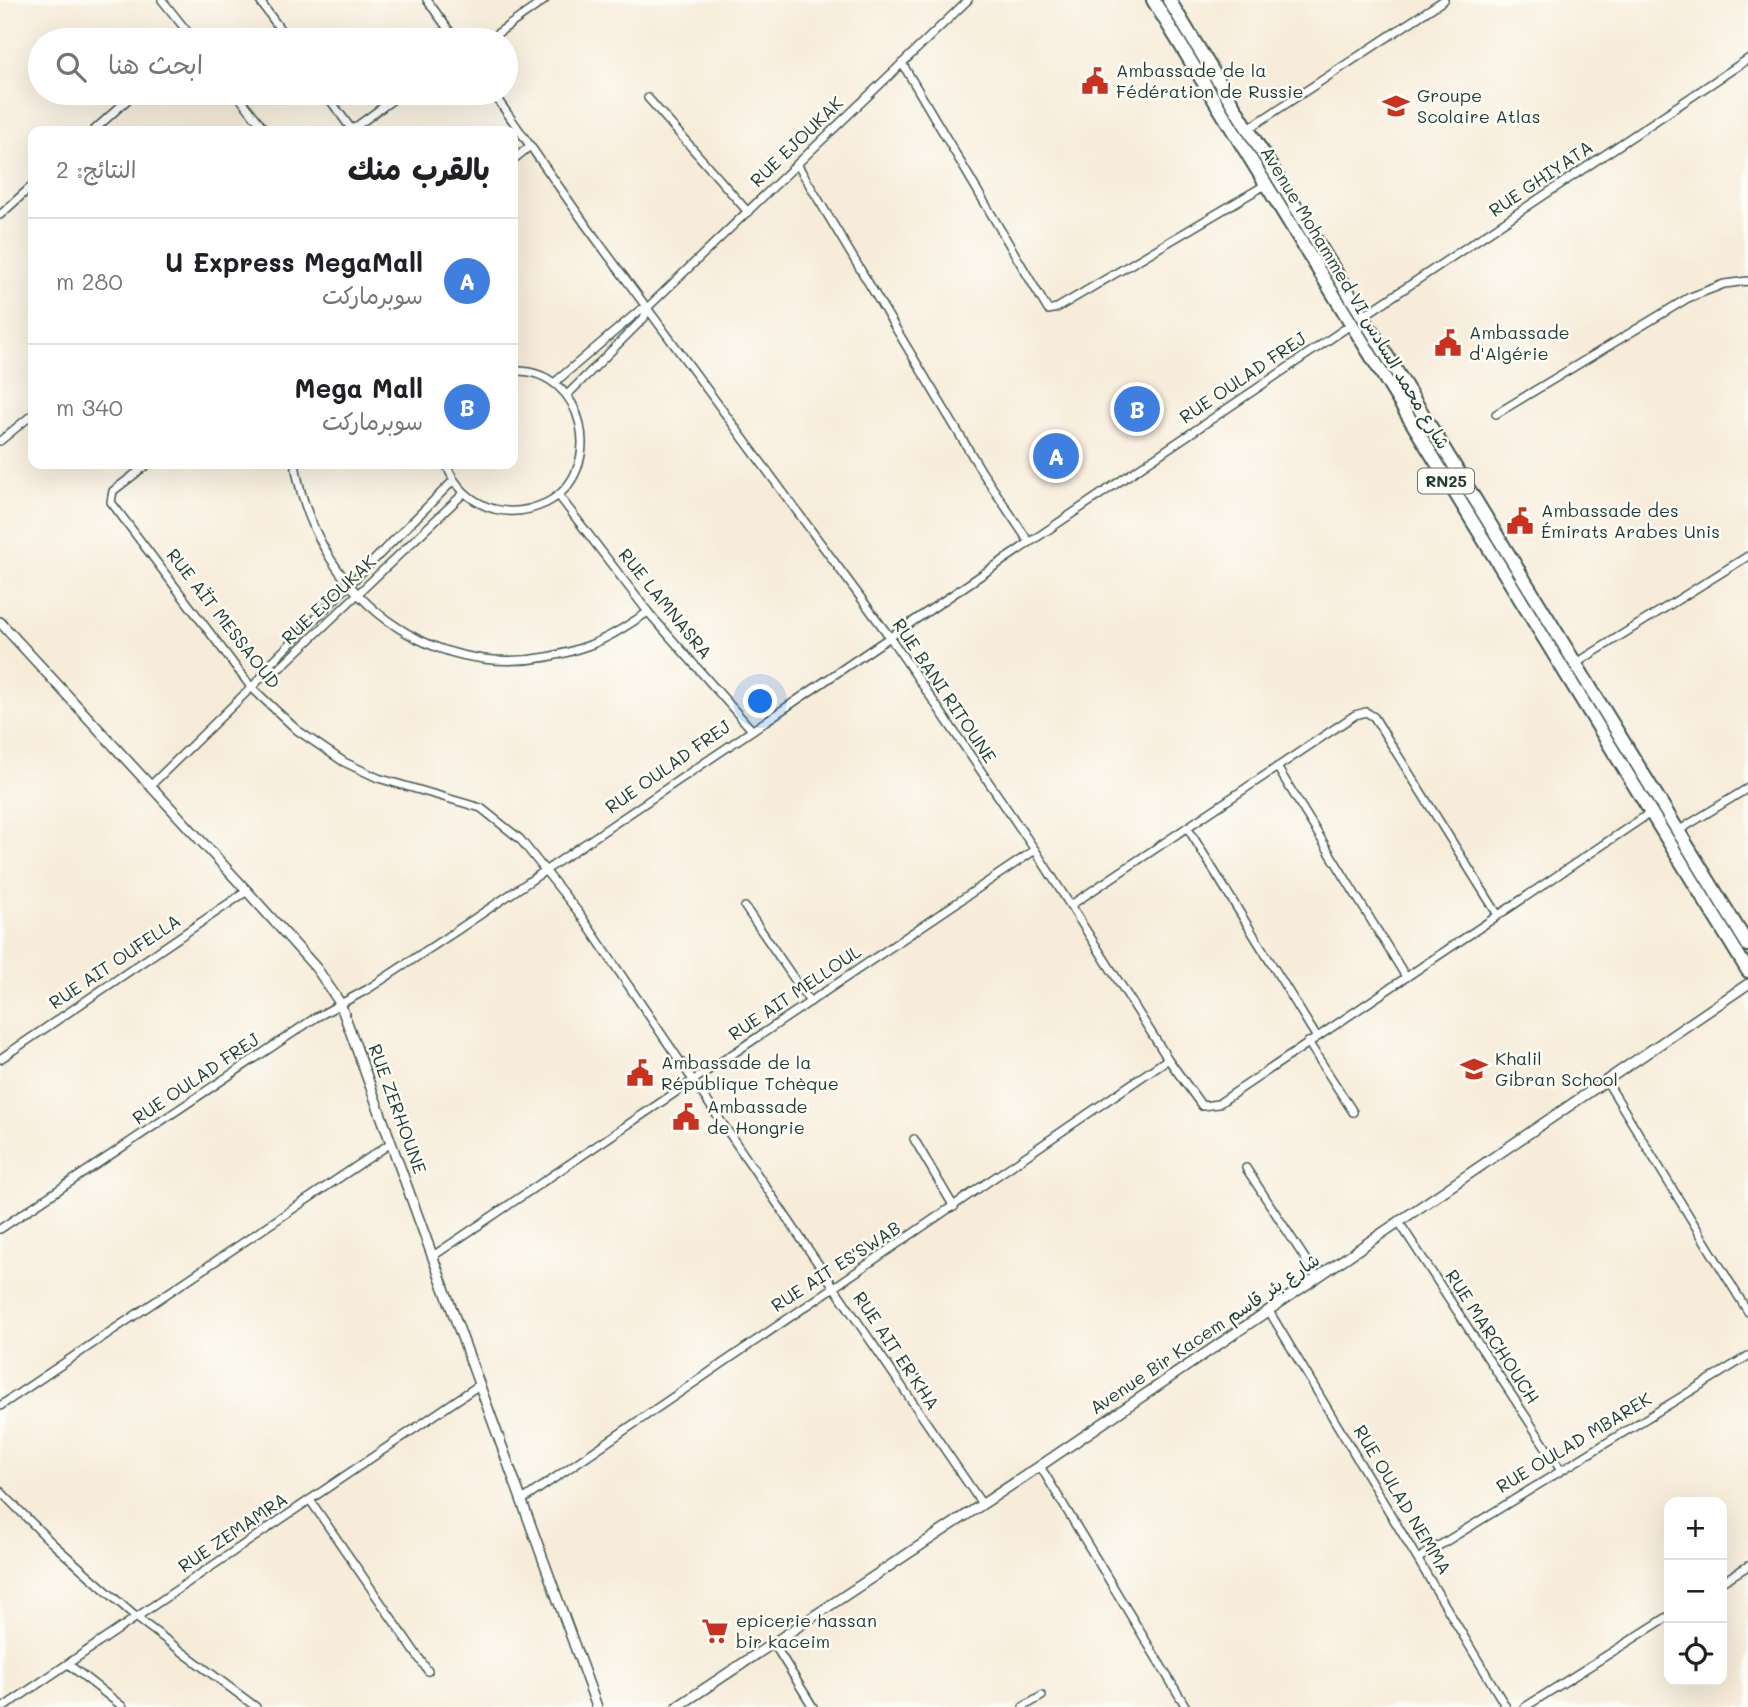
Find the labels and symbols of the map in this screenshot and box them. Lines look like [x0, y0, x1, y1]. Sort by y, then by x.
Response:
place label: Ambassade de la Fédération de Russie [1116, 58, 1304, 103]
public building icon: Ambassade de la Fédération de Russie [1080, 66, 1110, 96]
place label: Groupe Scolaire Atlas [1417, 83, 1540, 128]
street label: RUE EJOUKAK [745, 91, 848, 192]
school or university icon: Groupe Scolaire Atlas [1381, 91, 1411, 121]
street label: RUE GHIYATA [1484, 135, 1597, 222]
street label: Avenue Mohammed VI شارع محمد السادس [1255, 142, 1456, 454]
place label: Ambassade d'Algérie [1469, 320, 1570, 365]
street label: RUE OULAD FREJ [1174, 326, 1310, 428]
public building icon: Ambassade d'Algérie [1433, 328, 1463, 358]
pin: B [1114, 383, 1160, 435]
pin: A [1033, 430, 1079, 482]
road number: RN25 [1418, 468, 1474, 494]
place label: Ambassade des Émirats Arabes Unis [1541, 498, 1720, 543]
public building icon: Ambassade des Émirats Arabes Unis [1505, 506, 1535, 536]
street label: RUE AÏT MESSAOUD [161, 543, 286, 693]
street label: RUE LAMNASRA [614, 543, 718, 664]
street label: RUE EJOUKAK [276, 549, 381, 649]
street label: RUE BANI RITOUNE [887, 613, 1002, 767]
your location [743, 684, 777, 718]
street label: RUE OULAD FREJ [600, 714, 735, 818]
street label: RUE AIT OUFELLA [44, 908, 185, 1014]
street label: RUE AIT MELLOUL [723, 939, 866, 1045]
street label: RUE OULAD FREJ [127, 1027, 263, 1129]
street label: RUE ZERHOUNE [363, 1041, 433, 1177]
place label: Khalil Gibran School [1495, 1046, 1618, 1091]
place label: Ambassade de la République Tchèque [661, 1050, 839, 1095]
school or university icon: Khalil Gibran School [1459, 1054, 1489, 1084]
public building icon: Ambassade de la République Tchèque [625, 1058, 655, 1088]
place label: Ambassade de Hongrie [707, 1094, 808, 1139]
public building icon: Ambassade de Hongrie [671, 1102, 701, 1132]
street label: RUE AIT ES'SWAB [766, 1215, 905, 1317]
street label: Avenue Bir Kacem شارع بئر قاسم [1085, 1247, 1326, 1422]
street label: RUE MARCHOUCH [1440, 1265, 1545, 1408]
street label: RUE AIT ER'KHA [848, 1287, 945, 1414]
street label: RUE OULAD MBAREK [1492, 1386, 1655, 1498]
street label: RUE OULAD NEMMA [1349, 1420, 1457, 1579]
street label: RUE ZEMAMRA [173, 1487, 292, 1578]
place label: epicerie hassan bir kaceim [736, 1608, 877, 1653]
supermarket icon: epicerie hassan bir kaceim [700, 1616, 730, 1646]

